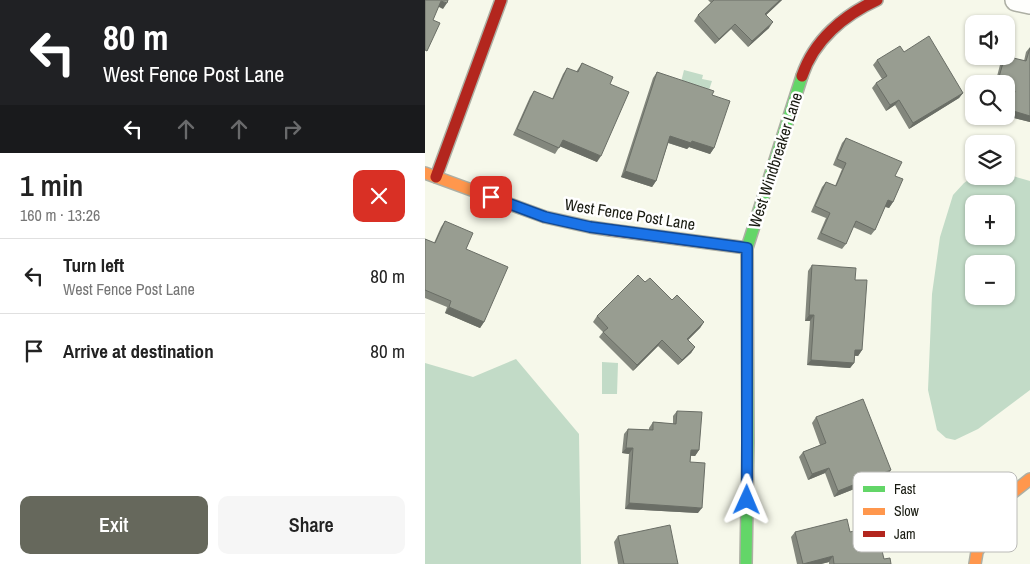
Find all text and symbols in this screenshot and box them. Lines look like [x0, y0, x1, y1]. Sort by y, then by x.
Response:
text: 80 m [103, 14, 168, 61]
map controls [965, 15, 1015, 305]
button: sound [965, 15, 1015, 65]
icon: left [20, 20, 85, 85]
text: West Fence Post Lane [103, 59, 284, 89]
button: search [965, 75, 1015, 125]
street label: West Windbreaker Lane [743, 89, 807, 231]
icon: left [119, 115, 147, 143]
icon: ahead [172, 115, 200, 143]
icon: ahead [225, 115, 253, 143]
icon: right [278, 115, 306, 143]
button: layers [965, 135, 1015, 185]
text: 1 min [20, 165, 83, 205]
button: close [353, 170, 405, 222]
pin [470, 176, 512, 218]
icon: arrive [477, 183, 505, 211]
street label: West Fence Post Lane [563, 193, 697, 235]
button: + [965, 195, 1015, 245]
text: 160 m · 13:26 [20, 204, 100, 226]
text: Turn left [63, 252, 124, 278]
button: − [965, 255, 1015, 305]
icon: left [20, 262, 48, 290]
text: 80 m [370, 263, 405, 289]
text: West Fence Post Lane [63, 278, 195, 300]
icon: arrive [20, 337, 48, 365]
text: Arrive at destination [63, 338, 214, 364]
text: 80 m [370, 338, 405, 364]
legend [853, 472, 1017, 552]
position arrow [720, 473, 772, 525]
text: Fast [894, 480, 916, 498]
button: Exit [20, 496, 208, 554]
button: Share [218, 496, 405, 554]
text: Slow [894, 502, 920, 520]
text: Jam [894, 525, 916, 543]

